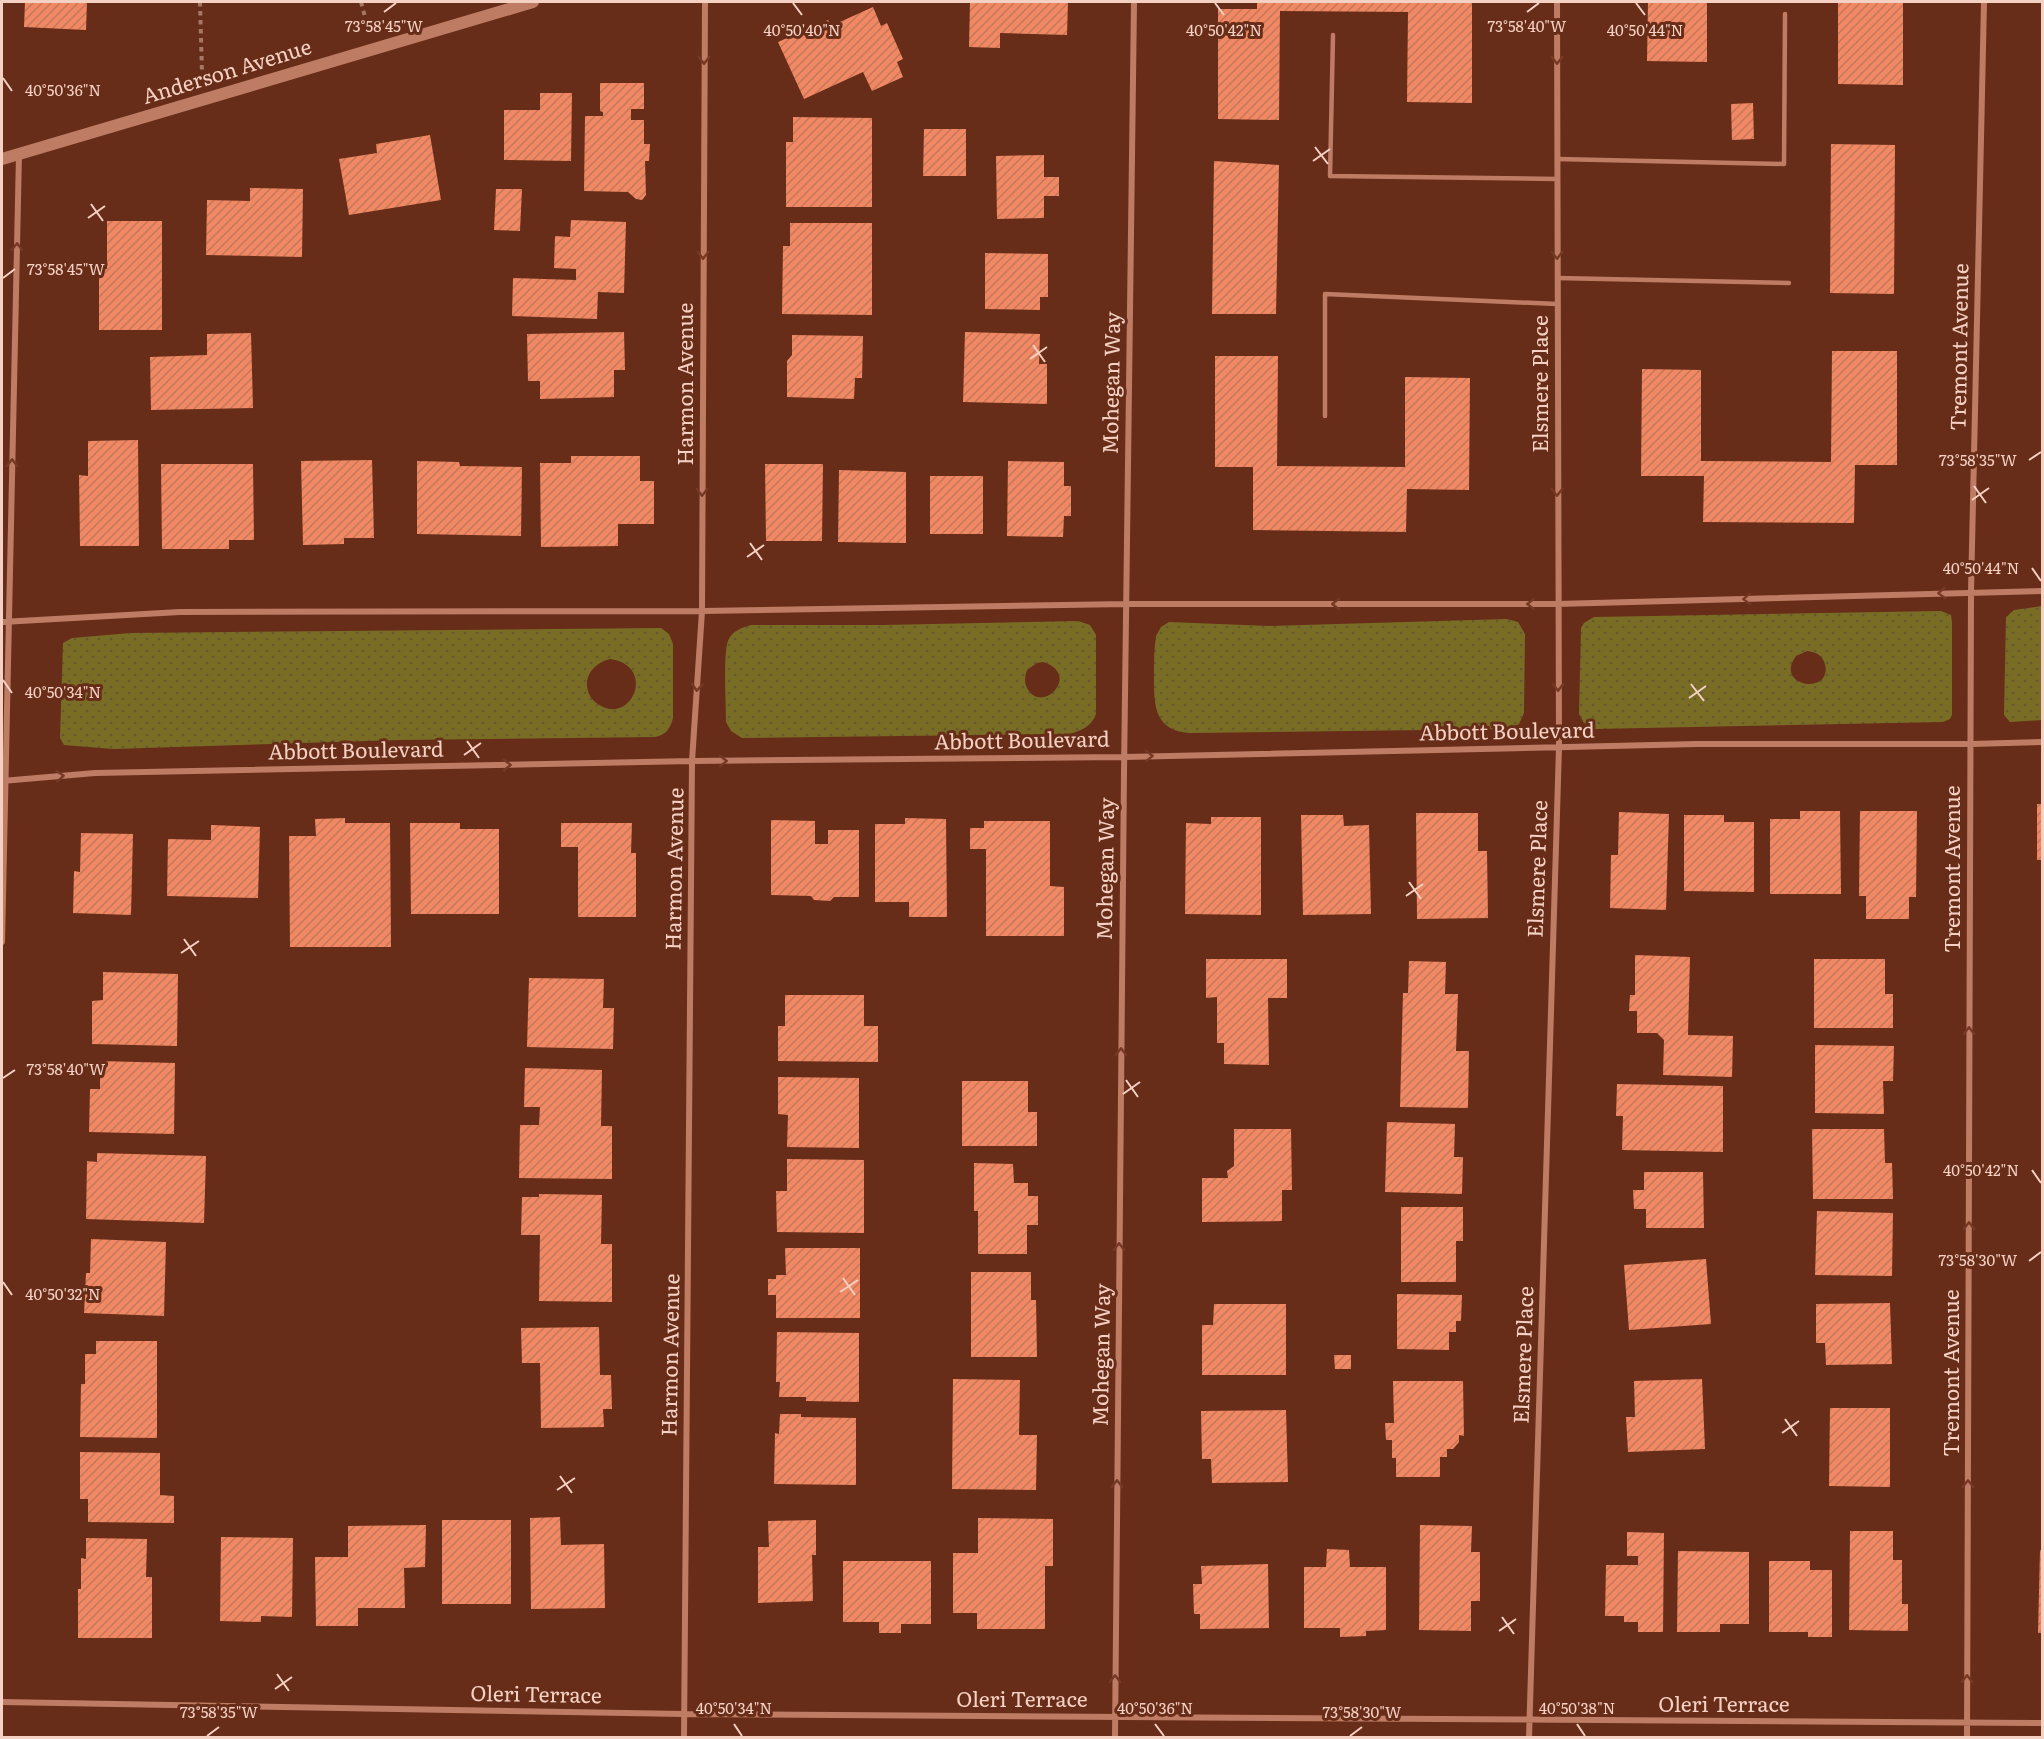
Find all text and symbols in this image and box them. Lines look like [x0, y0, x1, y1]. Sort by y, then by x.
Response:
text: 73°58'45"W [345, 14, 424, 37]
text: 73°58'40"W [1487, 14, 1567, 37]
text: 40°50'40"N [764, 18, 840, 41]
text: 40°50'42"N [1186, 18, 1262, 41]
text: 40°50'44"N [1607, 18, 1683, 41]
street label: Anderson Avenue [138, 29, 315, 110]
one-way arrow [698, 55, 710, 64]
one-way arrow [1551, 55, 1563, 64]
text: 40°50'36"N [25, 78, 101, 101]
one-way arrow [11, 243, 23, 252]
one-way arrow [697, 250, 710, 259]
one-way arrow [1551, 250, 1563, 259]
text: 73°58'45"W [27, 257, 106, 280]
street label: Tremont Avenue [1941, 263, 1974, 431]
street label: Harmon Avenue [668, 302, 699, 465]
street label: Mohegan Way [1093, 310, 1126, 455]
street label: Elsmere Place [1523, 315, 1554, 453]
text: 73°58'35"W [1939, 448, 2018, 471]
one-way arrow [6, 459, 19, 468]
one-way arrow [696, 487, 708, 496]
one-way arrow [1551, 487, 1563, 496]
text: 40°50'44"N [1943, 556, 2019, 579]
one-way arrow [1938, 587, 1947, 600]
one-way arrow [1743, 592, 1752, 605]
one-way arrow [1332, 598, 1341, 610]
one-way arrow [1527, 598, 1536, 610]
text: 40°50'34"N [25, 680, 101, 703]
one-way arrow [691, 682, 704, 691]
one-way arrow [1552, 682, 1564, 691]
street label: Abbott Boulevard [1419, 712, 1595, 747]
street label: Abbott Boulevard [934, 721, 1110, 756]
street label: Abbott Boulevard [268, 731, 444, 766]
one-way arrow [1144, 750, 1153, 762]
one-way arrow [718, 754, 727, 767]
one-way arrow [502, 758, 511, 771]
one-way arrow [55, 770, 64, 783]
street label: Tremont Avenue [1935, 785, 1966, 953]
street label: Harmon Avenue [656, 787, 689, 951]
street label: Mohegan Way [1087, 796, 1120, 941]
street label: Elsmere Place [1518, 799, 1553, 938]
one-way arrow [1963, 1027, 1975, 1036]
one-way arrow [1115, 1048, 1127, 1057]
text: 73°58'40"W [26, 1057, 106, 1080]
text: 40°50'42"N [1943, 1158, 2019, 1181]
one-way arrow [1963, 1222, 1975, 1231]
one-way arrow [1113, 1243, 1125, 1252]
text: 73°58'30"W [1939, 1248, 2018, 1271]
street label: Harmon Avenue [652, 1273, 685, 1437]
text: 40°50'32"N [25, 1282, 101, 1305]
street label: Mohegan Way [1083, 1282, 1116, 1427]
street label: Elsmere Place [1504, 1285, 1539, 1424]
street label: Tremont Avenue [1934, 1289, 1965, 1457]
one-way arrow [1111, 1480, 1123, 1489]
one-way arrow [1962, 1480, 1974, 1489]
one-way arrow [1109, 1675, 1121, 1684]
one-way arrow [1961, 1675, 1973, 1684]
street label: Oleri Terrace [470, 1676, 602, 1709]
street label: Oleri Terrace [956, 1682, 1088, 1713]
street label: Oleri Terrace [1658, 1687, 1790, 1718]
text: 40°50'34"N [696, 1696, 772, 1719]
text: 40°50'36"N [1117, 1696, 1193, 1719]
text: 40°50'38"N [1539, 1696, 1615, 1719]
text: 73°58'35"W [180, 1700, 259, 1723]
text: 73°58'30"W [1323, 1700, 1402, 1723]

